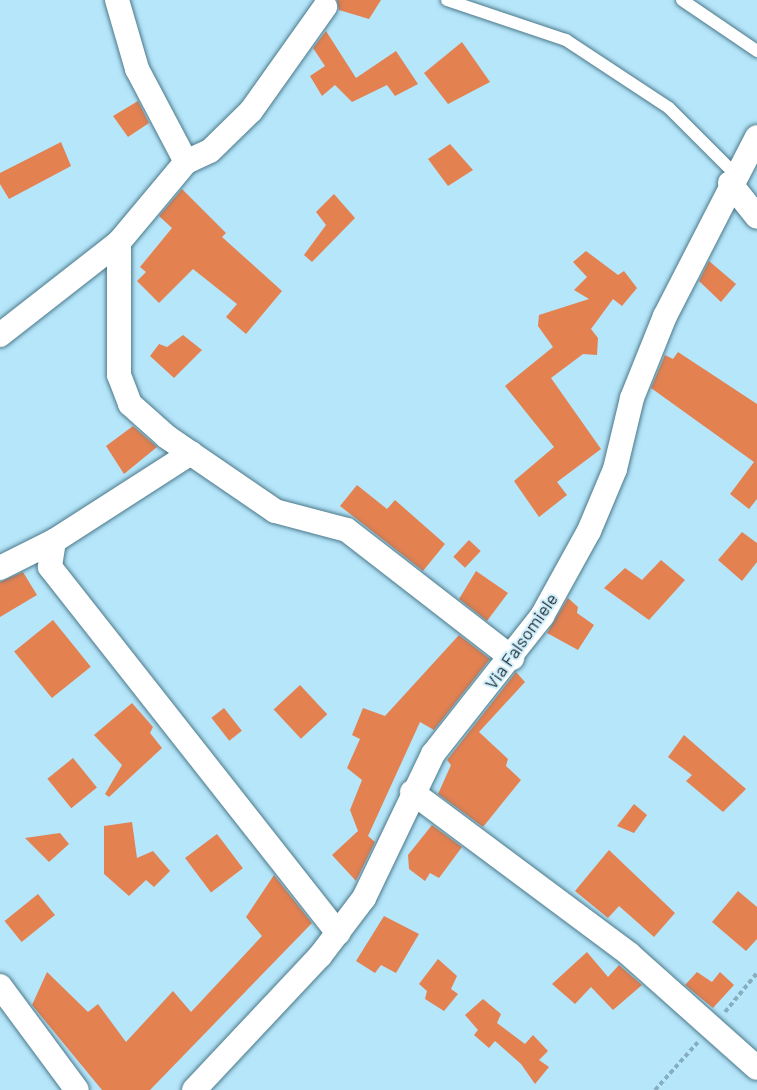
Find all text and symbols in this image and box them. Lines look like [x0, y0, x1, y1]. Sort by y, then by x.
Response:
street label: Via Falsomiele [480, 589, 562, 693]

